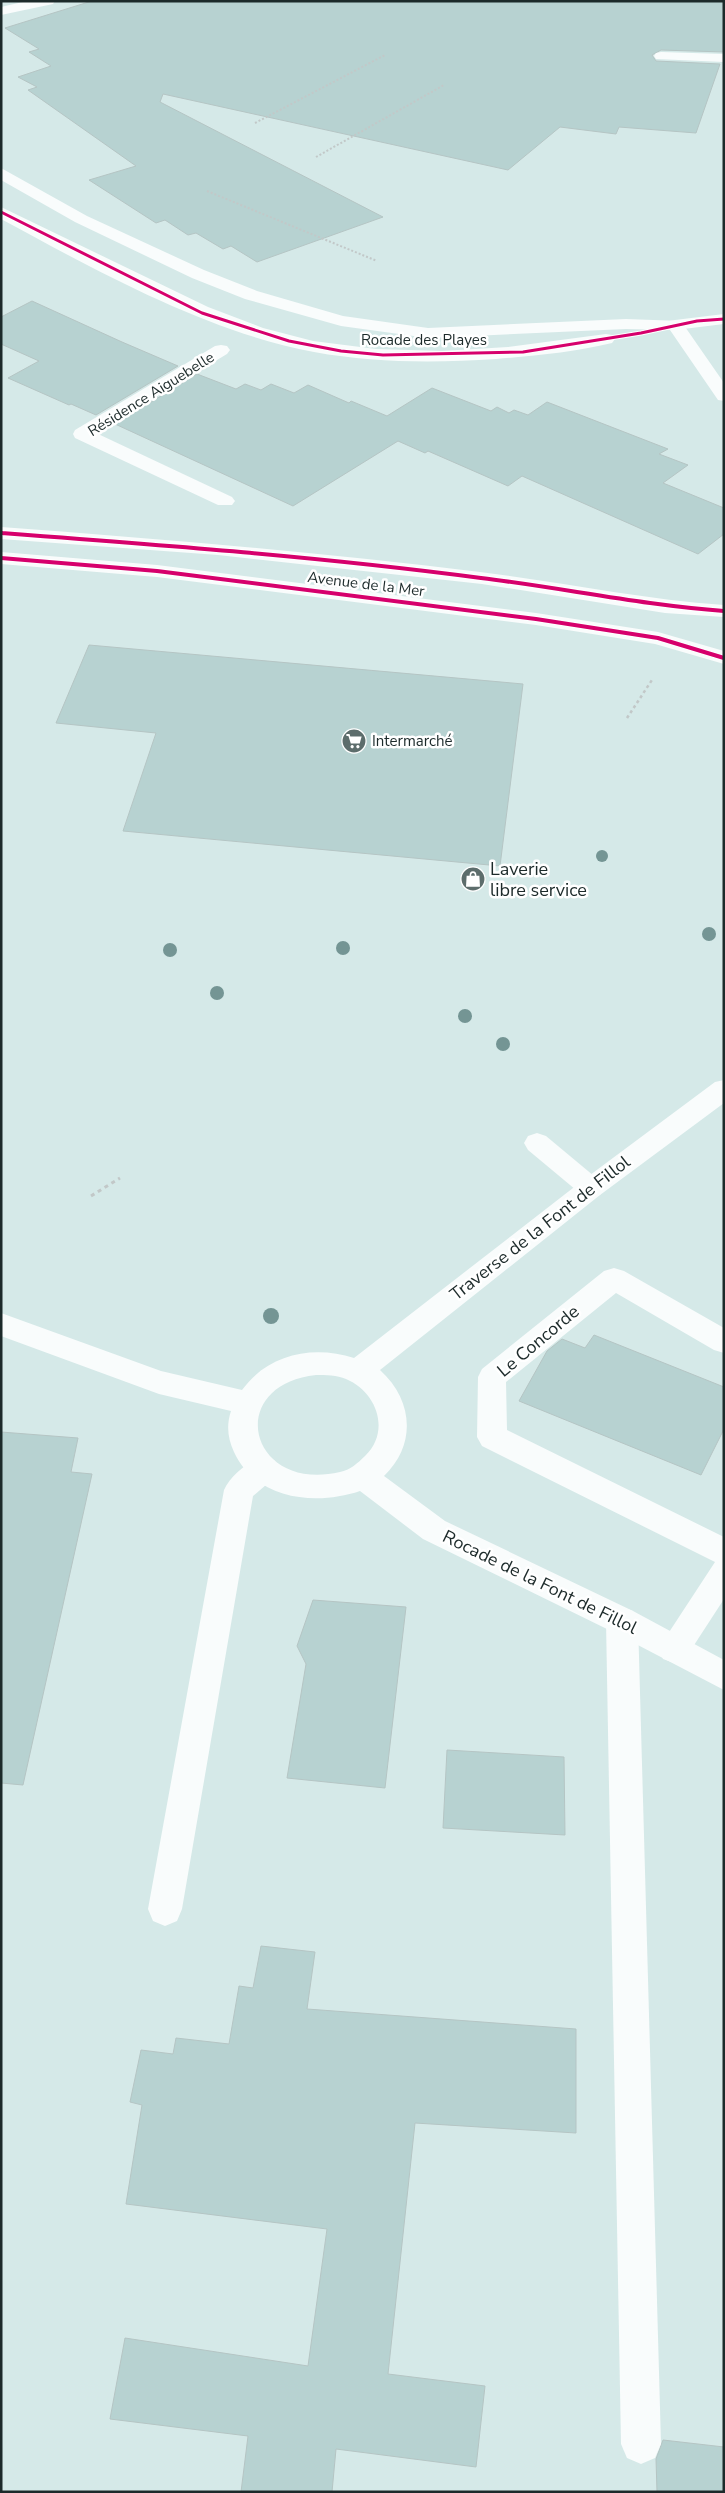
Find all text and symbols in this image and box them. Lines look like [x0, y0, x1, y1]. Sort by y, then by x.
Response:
street label: Rocade des Playes [361, 330, 487, 350]
street label: Résidence Aiguebelle [84, 347, 218, 441]
street label: Avenue de la Mer [306, 567, 426, 601]
supermarket icon: Intermarché [341, 728, 367, 754]
place label: Intermarché [372, 731, 452, 751]
place label: Laverie libre service [490, 857, 587, 902]
shop icon: Laverie libre service [460, 866, 486, 892]
street label: Traverse de la Font de Fillol [445, 1150, 636, 1306]
street label: Le Concorde [492, 1300, 584, 1382]
street label: Rocade de la Font de Fillol [439, 1524, 642, 1640]

